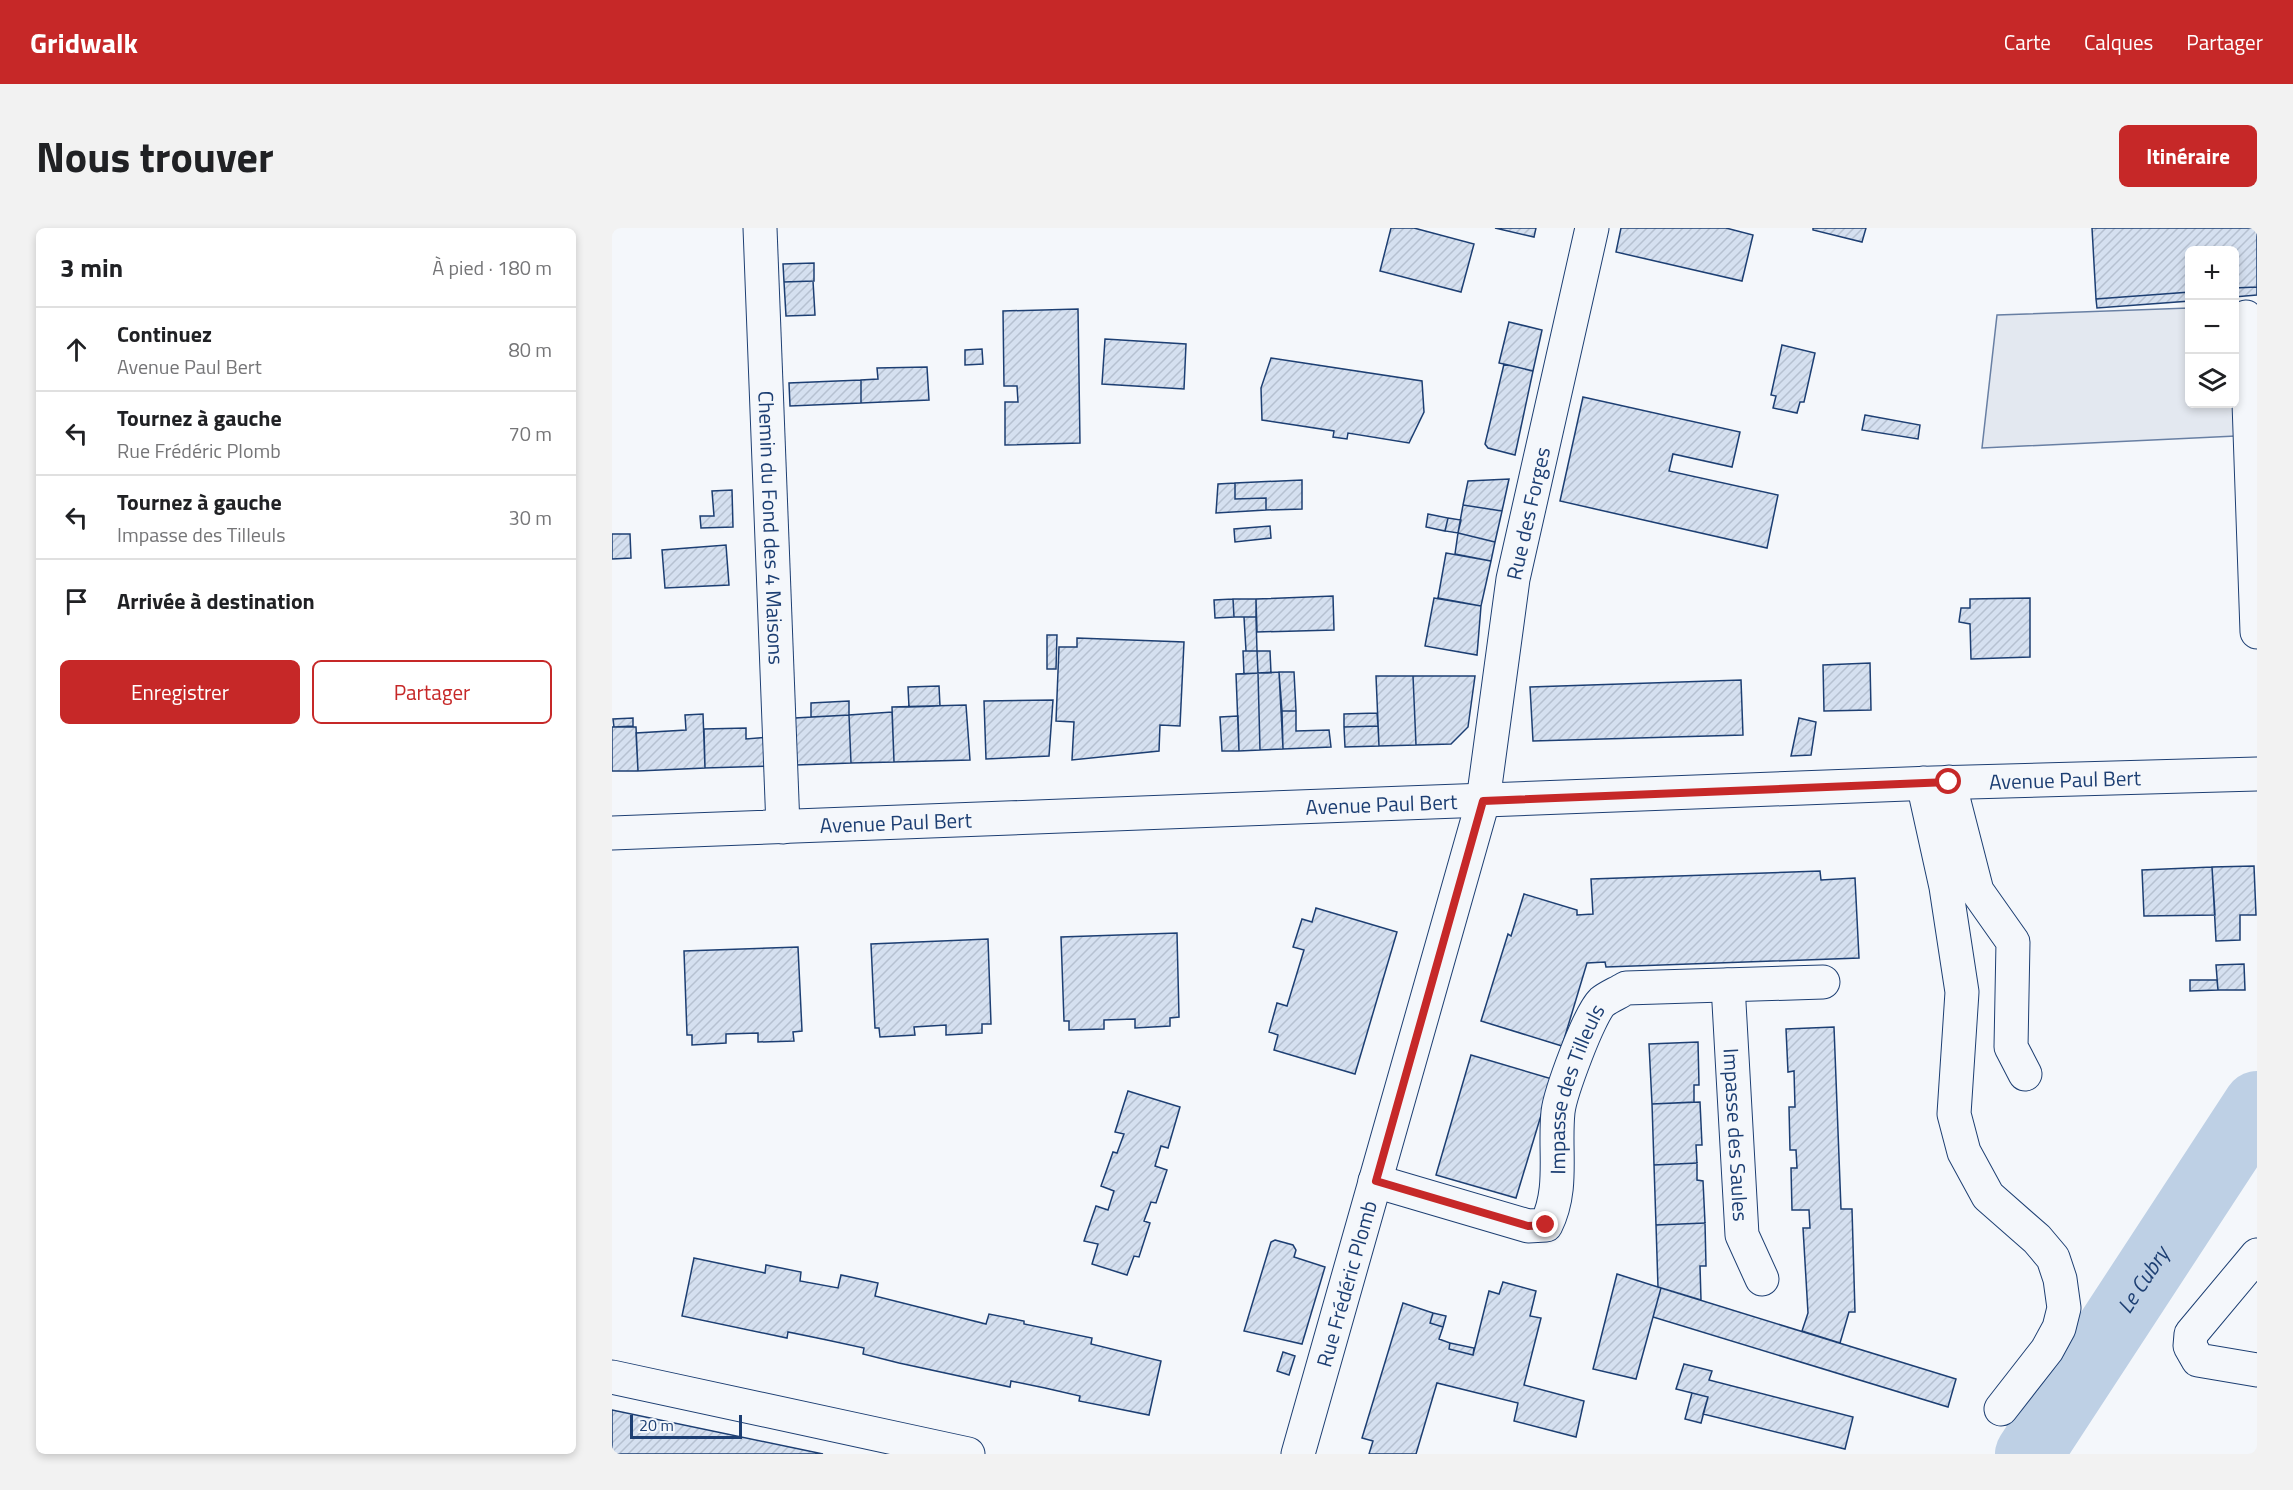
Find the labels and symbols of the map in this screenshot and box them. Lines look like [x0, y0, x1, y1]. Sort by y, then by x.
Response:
street label: Chemin du Fond des 4 Maisons [750, 390, 793, 665]
street label: Rue des Forges [1497, 444, 1558, 583]
street label: Avenue Paul Bert [1989, 761, 2142, 797]
route start [1935, 768, 1961, 794]
street label: Avenue Paul Bert [1305, 785, 1459, 823]
street label: Avenue Paul Bert [819, 803, 973, 841]
street label: Impasse des Tilleuls [1541, 997, 1612, 1175]
street label: Impasse des Saules [1716, 1047, 1757, 1222]
street label: Rue Frédéric Plomb [1307, 1197, 1385, 1371]
route end [1532, 1211, 1558, 1237]
water label: Le Cubry [2108, 1237, 2179, 1320]
scale bar [630, 1412, 742, 1440]

